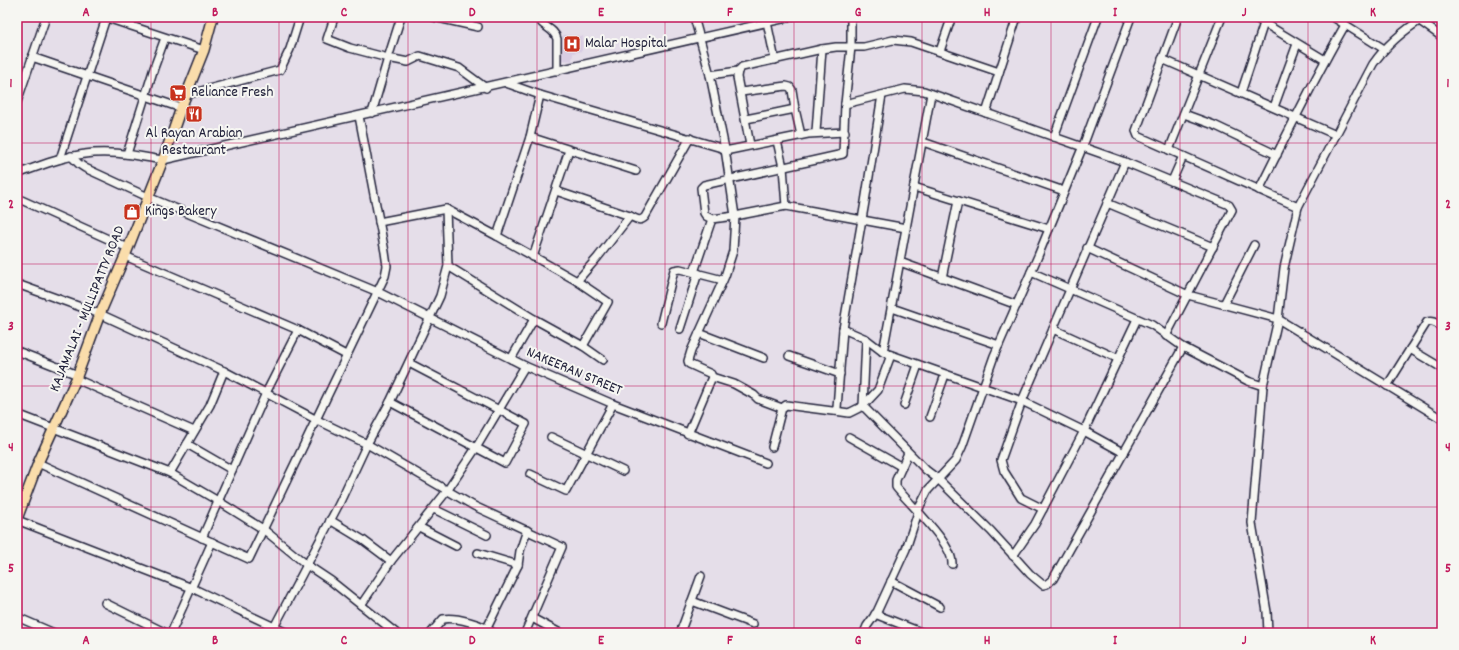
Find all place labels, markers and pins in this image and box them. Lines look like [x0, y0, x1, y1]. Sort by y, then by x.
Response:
place label: Malar Hospital [585, 33, 667, 55]
hospital icon: Malar Hospital [562, 34, 582, 54]
place label: Reliance Fresh [191, 82, 273, 104]
supermarket icon: Reliance Fresh [168, 83, 188, 103]
restaurant icon: Al Rayan Arabian Restaurant [184, 104, 204, 124]
place label: Al Rayan Arabian Restaurant [145, 123, 243, 162]
place label: Kings Bakery [145, 201, 217, 223]
shop icon: Kings Bakery [122, 202, 142, 222]

